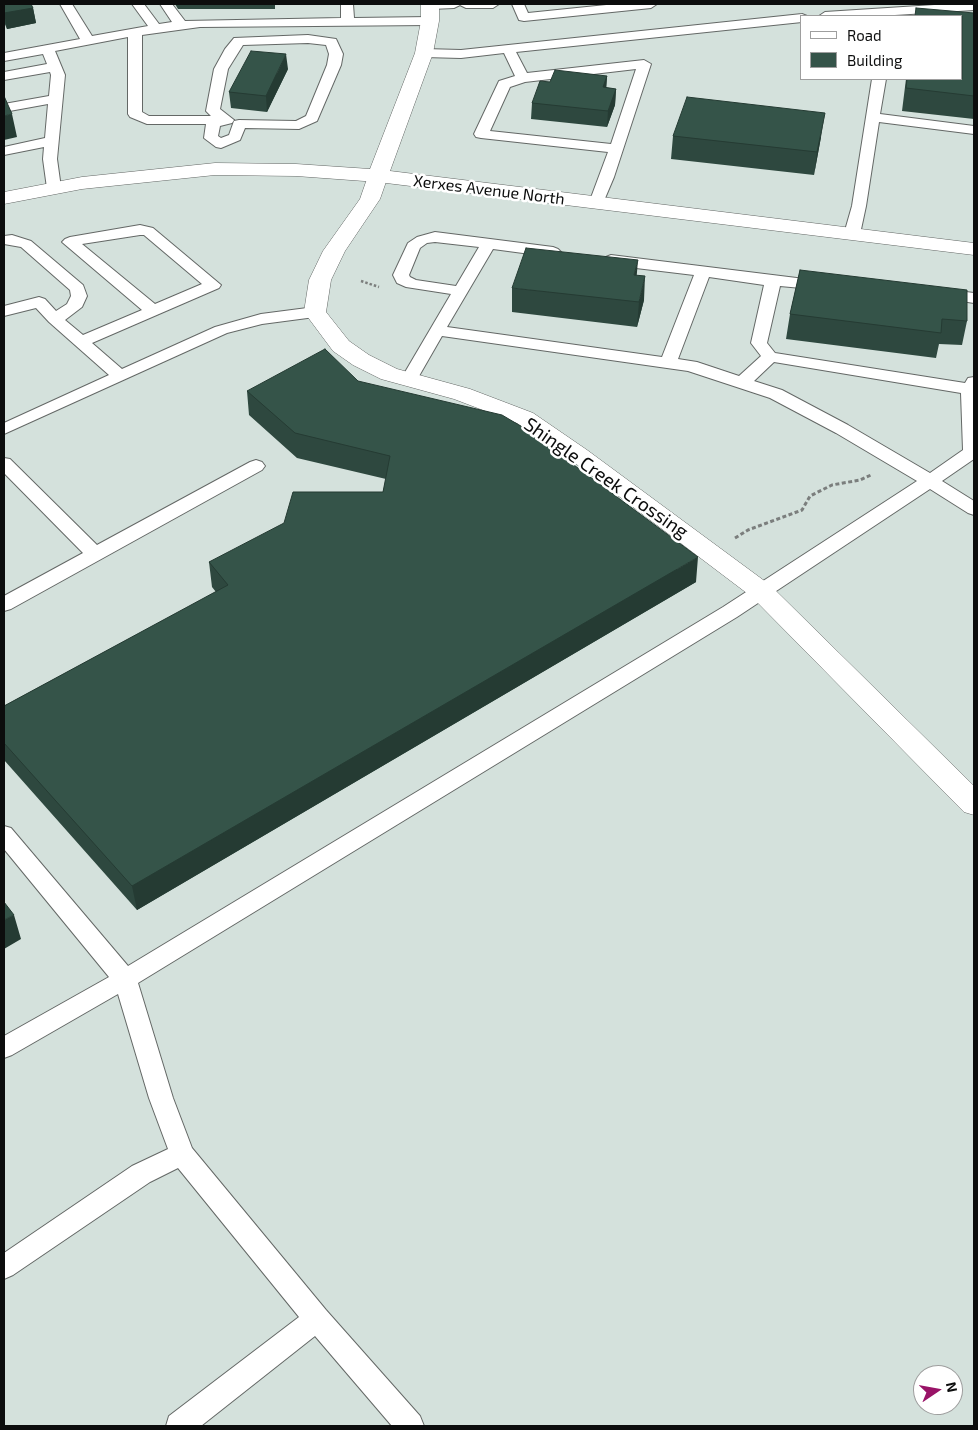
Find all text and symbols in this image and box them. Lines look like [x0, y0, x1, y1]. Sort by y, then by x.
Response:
legend [800, 15, 963, 80]
text: Road [847, 26, 882, 44]
text: Building [847, 51, 902, 69]
street label: Xerxes Avenue North [412, 171, 566, 209]
street label: Shingle Creek Crossing [519, 413, 693, 543]
north arrow [913, 1365, 963, 1415]
text: N [943, 1380, 962, 1394]

